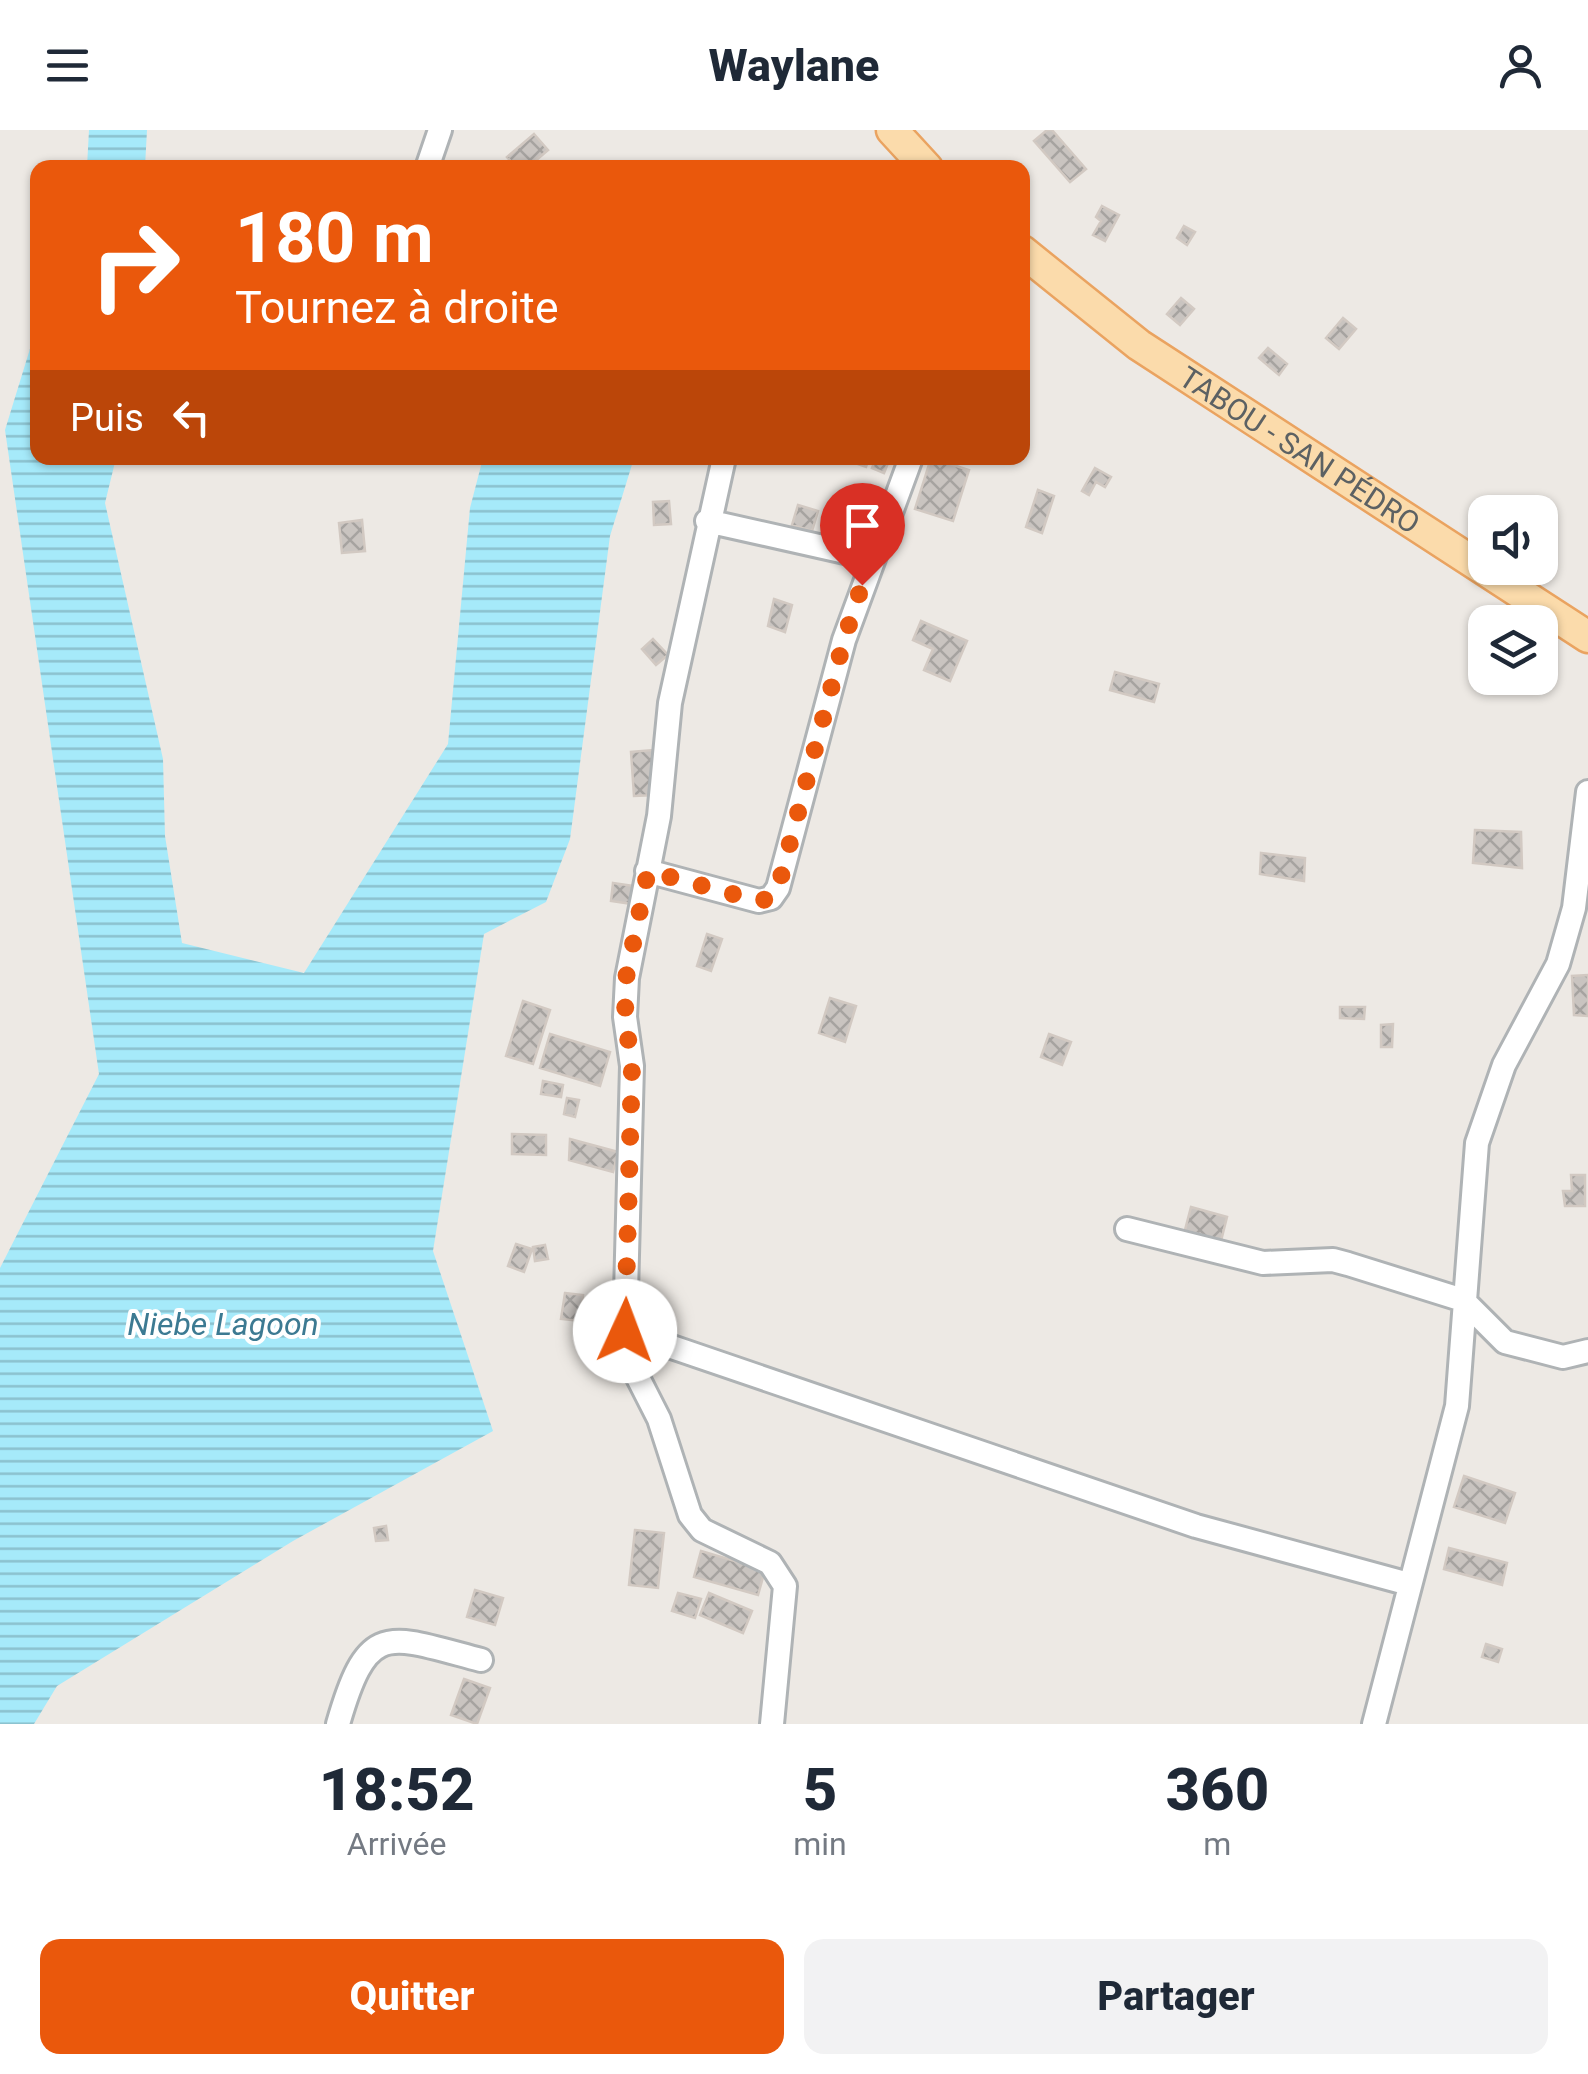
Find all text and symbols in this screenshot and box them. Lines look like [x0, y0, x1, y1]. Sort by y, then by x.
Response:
icon: menu [40, 38, 95, 93]
icon: person [1493, 38, 1548, 93]
text: Waylane [708, 39, 880, 92]
text: 180 m [235, 197, 434, 279]
icon: right [70, 200, 200, 330]
text: Tournez à droite [235, 281, 559, 334]
street label: TABOU - SAN PÉDRO [1173, 359, 1427, 540]
icon: left [164, 390, 219, 445]
text: Puis [70, 396, 144, 440]
pin [820, 483, 905, 586]
map controls [1468, 495, 1558, 695]
button: sound [1468, 495, 1558, 585]
icon: arrive [835, 498, 890, 553]
button: layers [1468, 605, 1558, 695]
position arrow [573, 1279, 677, 1383]
water label: Niebe Lagoon [127, 1305, 319, 1343]
text: 18:52 [319, 1754, 475, 1825]
text: 5 [803, 1754, 837, 1825]
text: 360 [1165, 1754, 1269, 1825]
text: Arrivée [347, 1825, 446, 1863]
text: min [793, 1825, 847, 1863]
text: m [1203, 1825, 1231, 1863]
button: Quitter [40, 1939, 784, 2054]
button: Partager [804, 1939, 1548, 2054]

